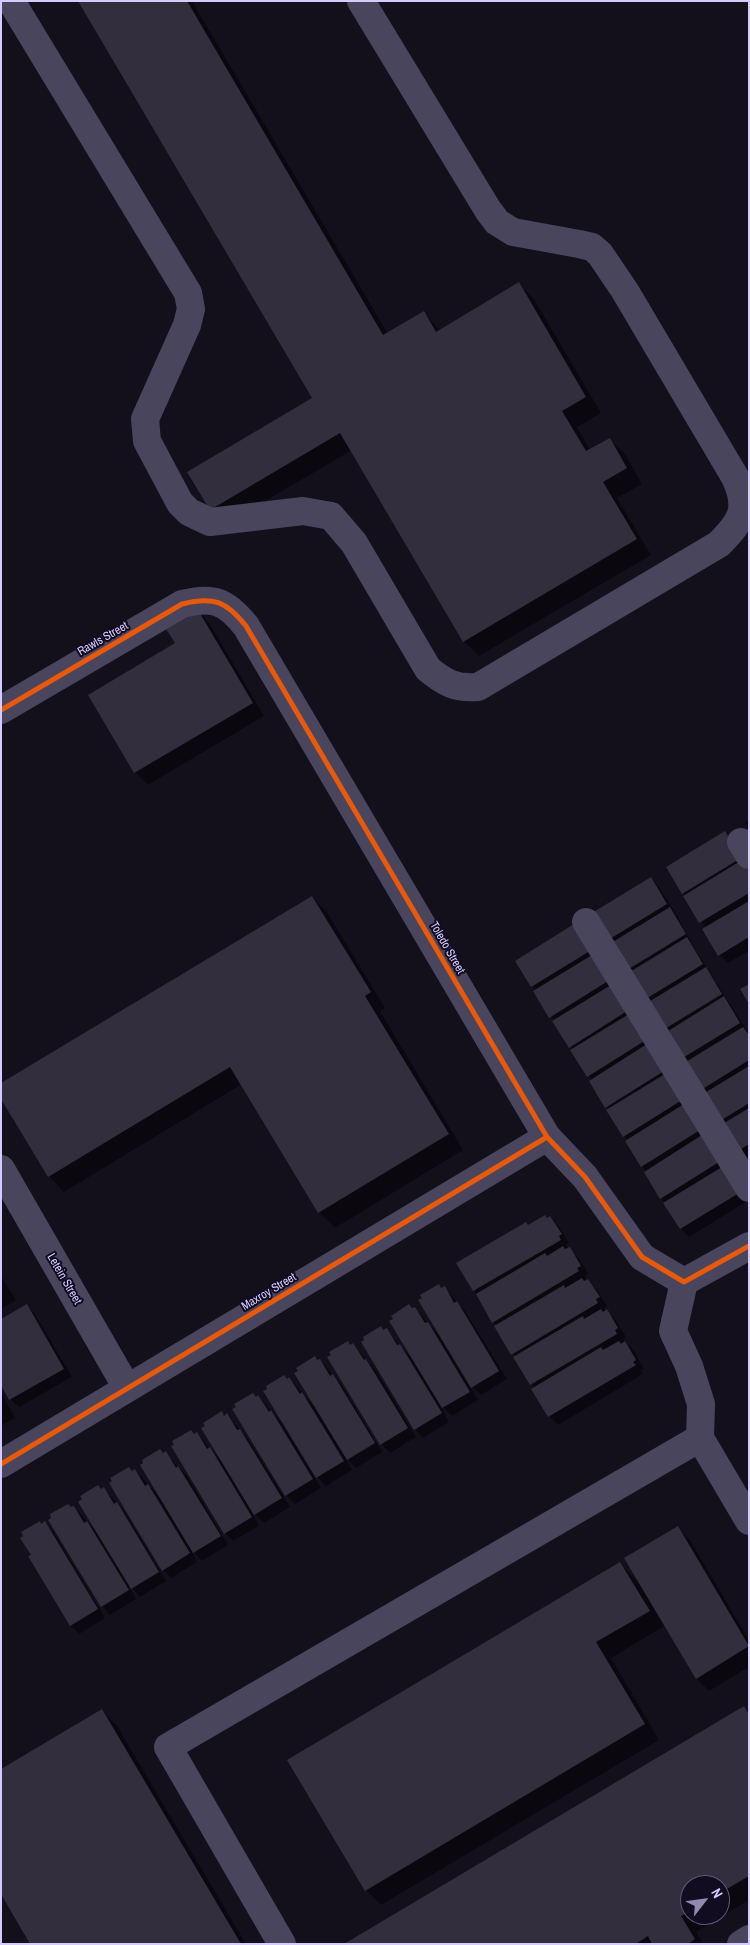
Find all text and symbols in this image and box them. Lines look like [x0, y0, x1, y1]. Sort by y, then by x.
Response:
street label: Rawls Street [75, 619, 131, 659]
street label: Toledo Street [426, 919, 468, 977]
street label: Letein Street [44, 1251, 84, 1307]
street label: Maxroy Street [239, 1270, 299, 1314]
north arrow [680, 1875, 730, 1925]
text: N [707, 1885, 727, 1901]

